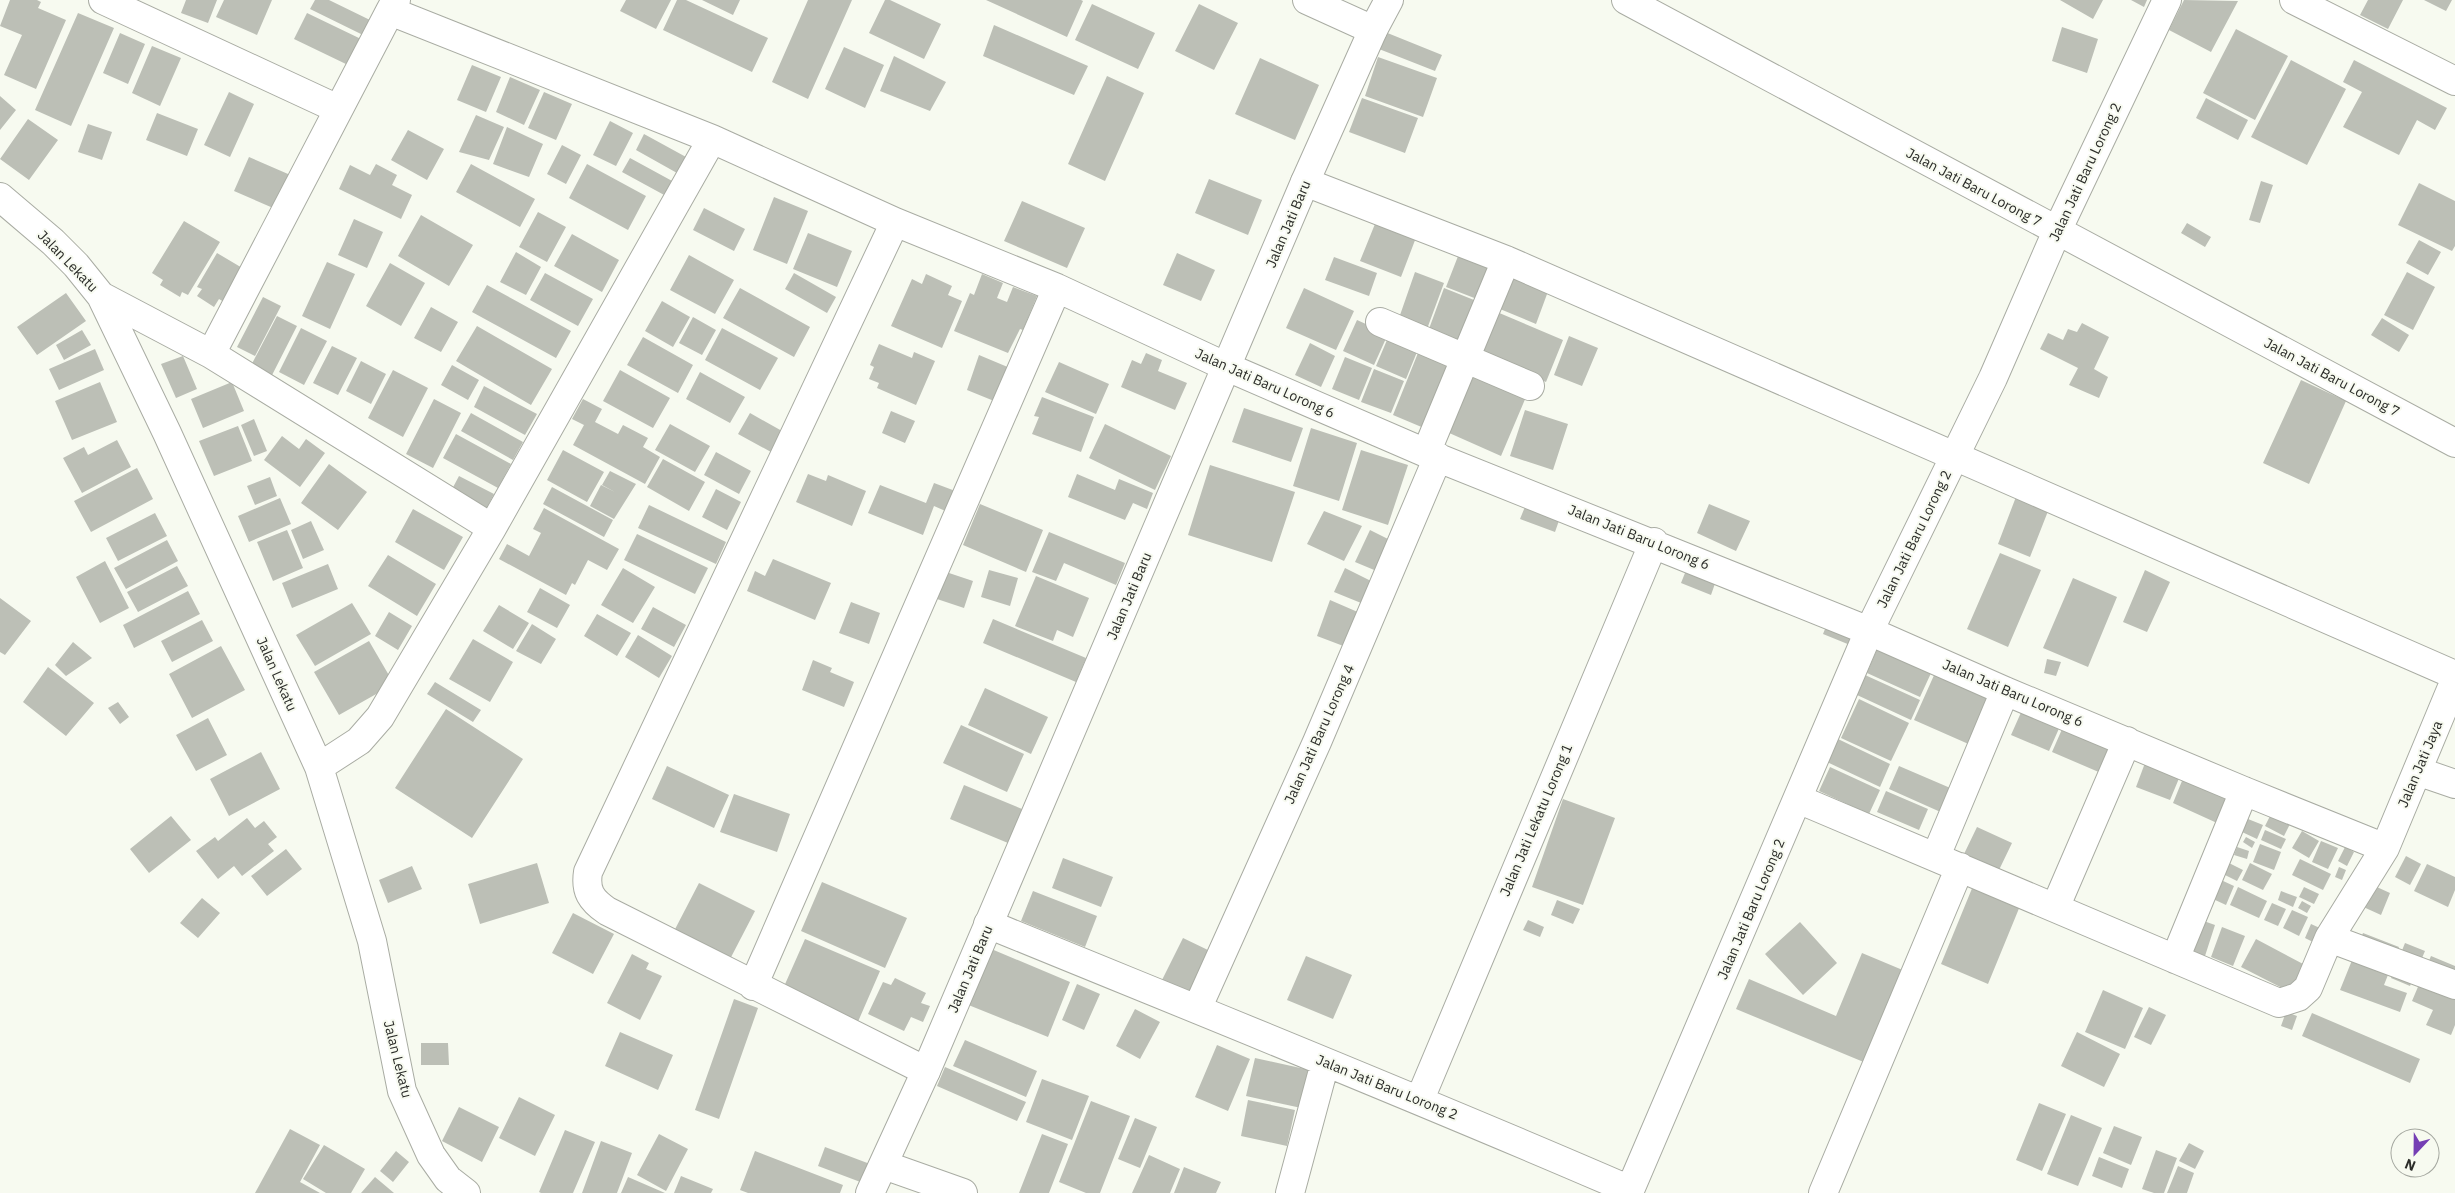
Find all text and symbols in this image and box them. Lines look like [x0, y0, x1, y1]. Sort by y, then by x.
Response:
street label: Jalan Jati Baru Lorong 2 [2045, 100, 2125, 244]
street label: Jalan Jati Baru Lorong 7 [1903, 144, 2045, 230]
street label: Jalan Jati Baru [1262, 178, 1314, 270]
street label: Jalan Lekatu [34, 226, 102, 296]
street label: Jalan Jati Baru Lorong 7 [2261, 334, 2403, 420]
street label: Jalan Jati Baru Lorong 6 [1192, 344, 1338, 422]
street label: Jalan Jati Baru Lorong 2 [1873, 467, 1955, 611]
street label: Jalan Jati Baru Lorong 6 [1566, 500, 1712, 574]
street label: Jalan Jati Baru [1103, 550, 1155, 642]
street label: Jalan Lekatu [253, 634, 301, 714]
street label: Jalan Jati Baru Lorong 6 [1940, 655, 2086, 731]
street label: Jalan Jati Baru Lorong 4 [1280, 661, 1358, 807]
street label: Jalan Jati Jaya [2394, 718, 2447, 810]
street label: Jalan Jati Lekatu Lorong 1 [1496, 741, 1576, 899]
street label: Jalan Jati Baru Lorong 2 [1713, 836, 1789, 982]
street label: Jalan Jati Baru [944, 923, 996, 1015]
street label: Jalan Lekatu [380, 1018, 416, 1100]
street label: Jalan Jati Baru Lorong 2 [1314, 1050, 1460, 1124]
north arrow [2390, 1128, 2440, 1178]
text: N [2402, 1155, 2418, 1175]

